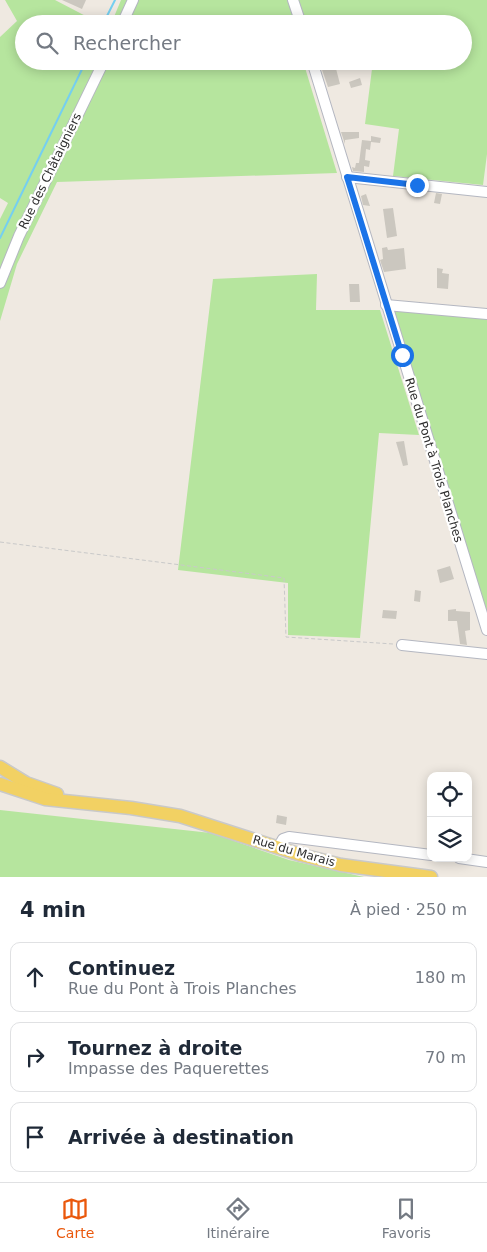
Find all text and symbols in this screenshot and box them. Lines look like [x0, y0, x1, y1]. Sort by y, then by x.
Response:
search box [15, 15, 472, 70]
icon: search [33, 29, 61, 57]
text: Rechercher [73, 32, 181, 54]
street label: Rue des Châtaigniers [16, 111, 84, 231]
route end [406, 174, 429, 197]
route start [391, 344, 414, 367]
street label: Rue du Pont à Trois Planches [402, 376, 466, 544]
map controls [427, 772, 472, 862]
button: locate [427, 772, 472, 817]
button: layers [427, 817, 472, 862]
street label: Rue du Marais [251, 833, 337, 869]
text: 4 min [20, 898, 86, 922]
text: À pied · 250 m [350, 900, 467, 919]
text: Continuez [68, 957, 175, 979]
icon: ahead [21, 963, 49, 991]
text: 180 m [415, 968, 466, 987]
text: Rue du Pont à Trois Planches [68, 979, 297, 998]
text: Tournez à droite [68, 1037, 242, 1059]
icon: right [21, 1043, 49, 1071]
text: 70 m [425, 1048, 466, 1067]
text: Impasse des Paquerettes [68, 1059, 269, 1078]
icon: arrive [21, 1123, 49, 1151]
text: Arrivée à destination [68, 1126, 294, 1148]
tab: Carte [56, 1195, 94, 1241]
tab: Itinéraire [206, 1195, 270, 1241]
tab: Favoris [382, 1195, 431, 1241]

